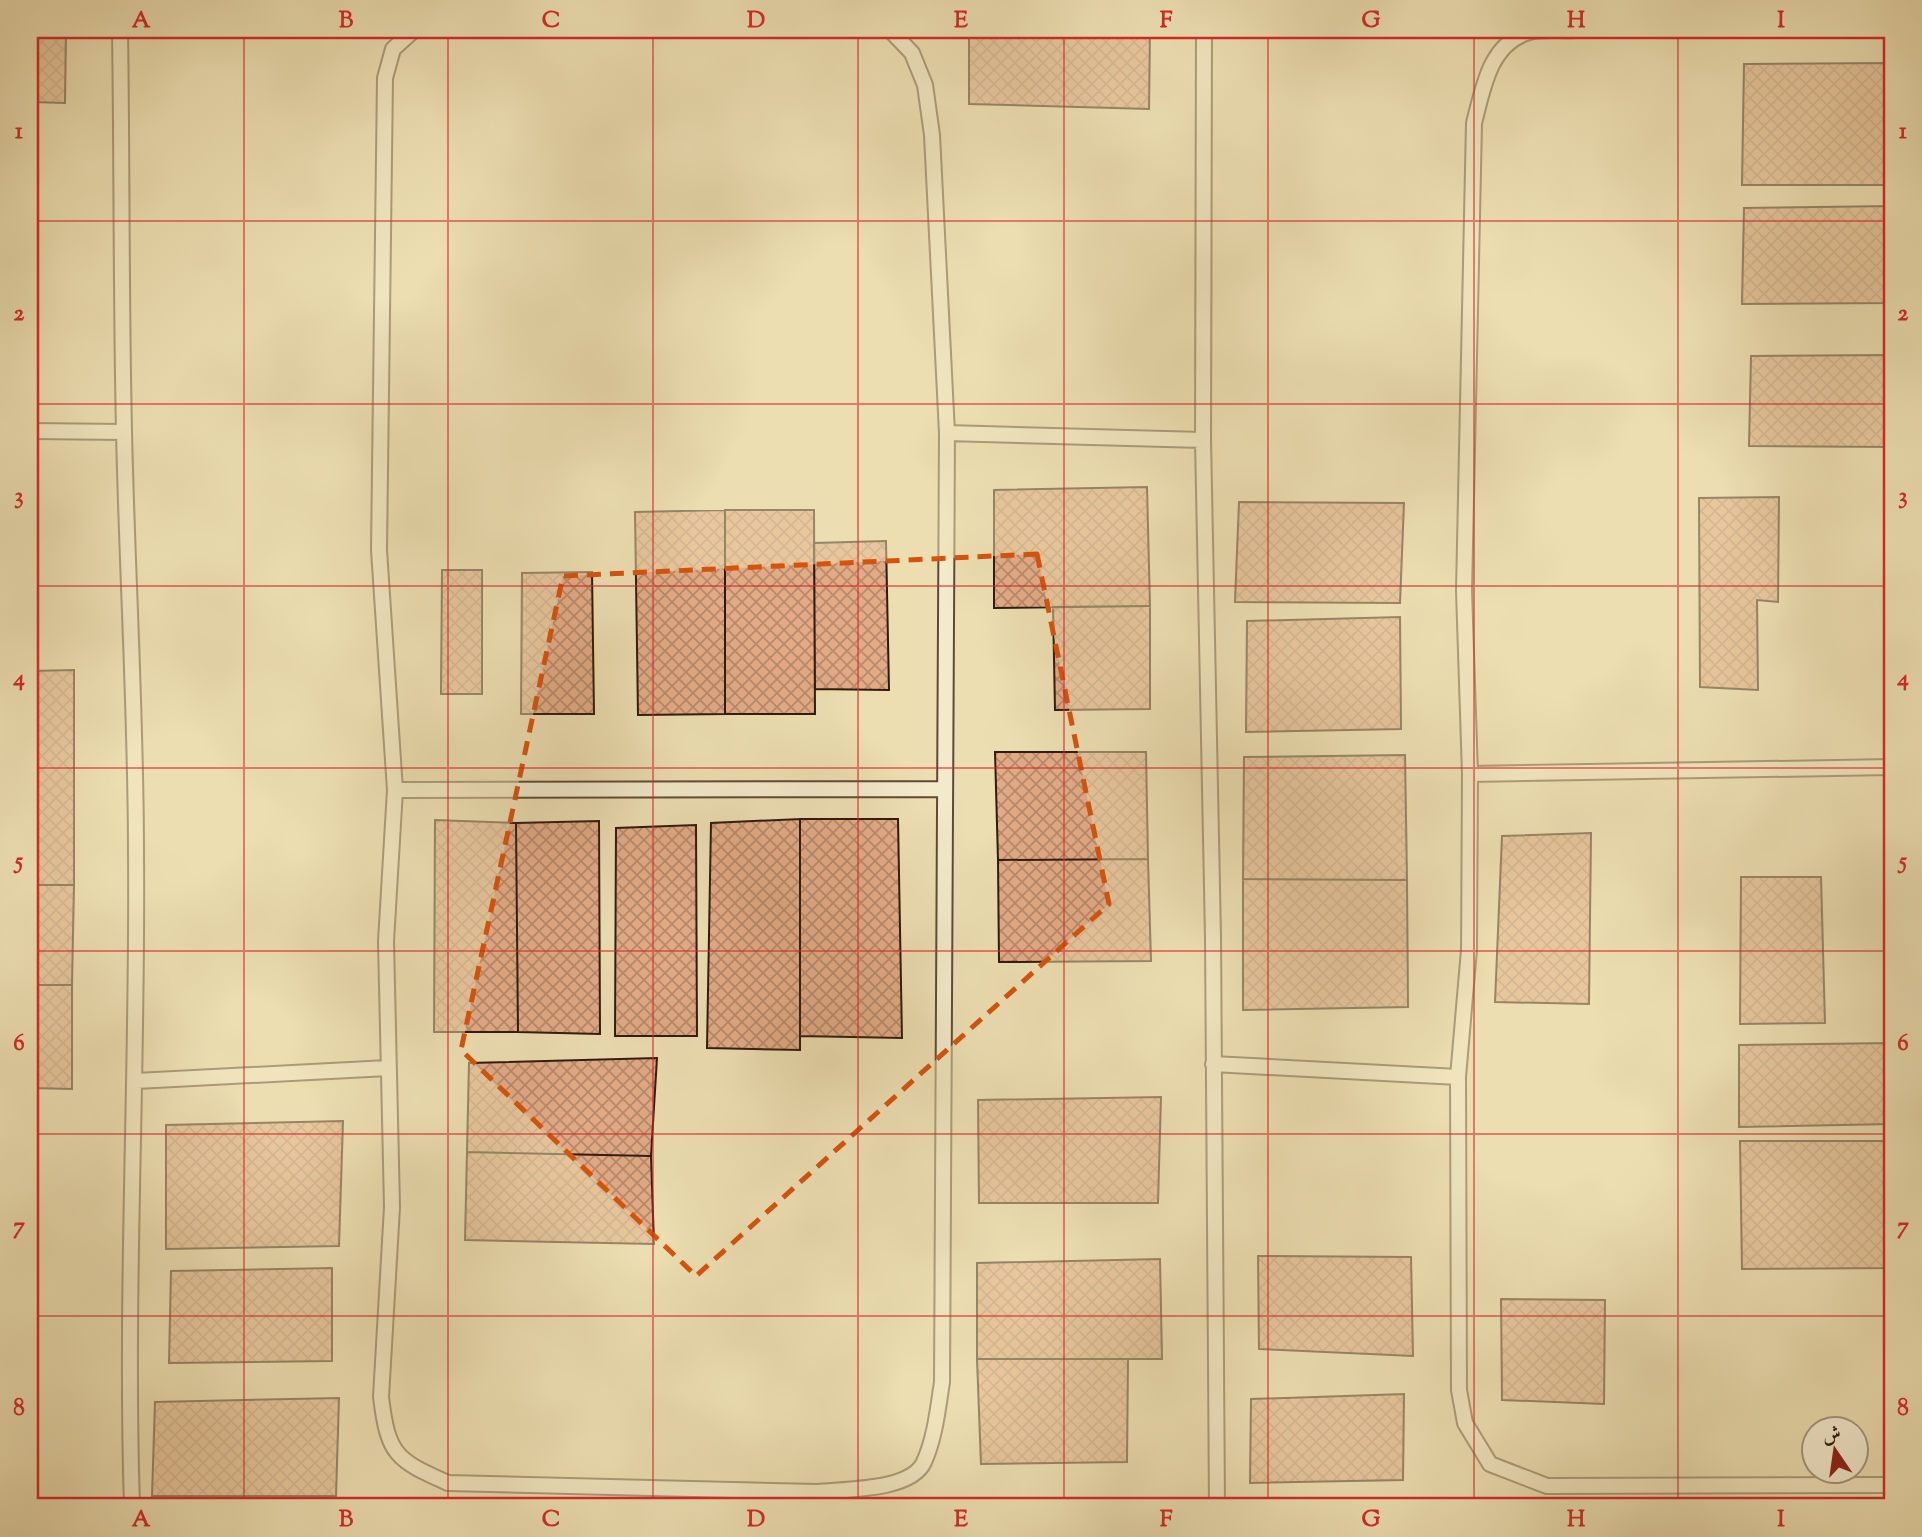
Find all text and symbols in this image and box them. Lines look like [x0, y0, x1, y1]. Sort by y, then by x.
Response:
text: A [132, 5, 151, 38]
text: B [339, 5, 354, 38]
text: C [542, 5, 560, 38]
text: D [747, 5, 765, 38]
text: E [954, 5, 968, 38]
text: F [1160, 5, 1173, 38]
text: G [1362, 5, 1381, 38]
text: H [1567, 5, 1586, 38]
text: I [1777, 5, 1785, 38]
text: 1 [15, 116, 23, 149]
text: 1 [1899, 116, 1907, 149]
text: 2 [14, 298, 25, 331]
text: 2 [1898, 298, 1909, 331]
text: 3 [14, 481, 24, 514]
text: 3 [1898, 481, 1908, 514]
text: 4 [12, 663, 25, 696]
text: 4 [1896, 663, 1909, 696]
text: 5 [13, 846, 23, 879]
text: 5 [1897, 846, 1907, 879]
text: 6 [13, 1028, 25, 1061]
text: 6 [1897, 1028, 1909, 1061]
text: 7 [13, 1211, 25, 1244]
text: 7 [1897, 1211, 1909, 1244]
text: 8 [13, 1393, 25, 1426]
text: 8 [1897, 1393, 1909, 1426]
north arrow [1800, 1414, 1870, 1484]
text: ش [1820, 1421, 1844, 1451]
text: A [132, 1504, 151, 1537]
text: B [339, 1504, 354, 1537]
text: C [542, 1504, 560, 1537]
text: D [747, 1504, 765, 1537]
text: E [954, 1504, 968, 1537]
text: F [1160, 1504, 1173, 1537]
text: G [1362, 1504, 1381, 1537]
text: H [1567, 1504, 1586, 1537]
text: I [1777, 1504, 1785, 1537]

